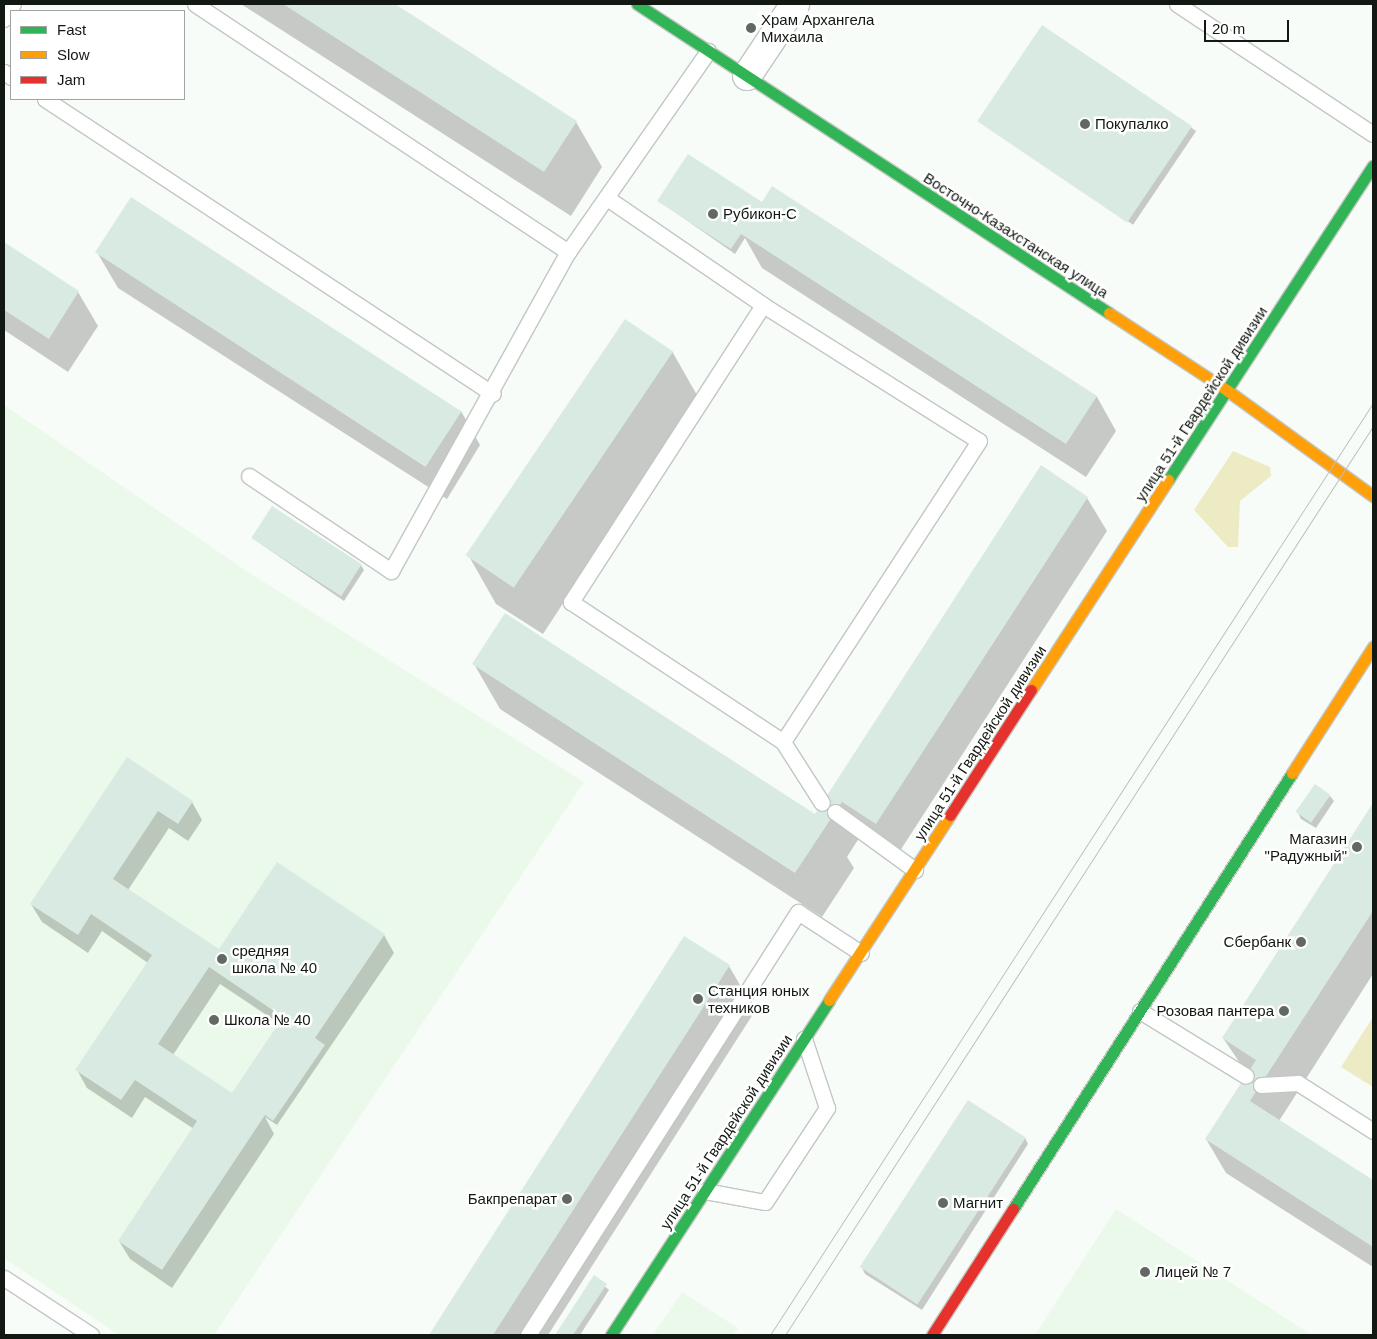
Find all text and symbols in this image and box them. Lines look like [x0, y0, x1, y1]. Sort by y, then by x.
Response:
legend [10, 10, 185, 100]
place label: Храм Архангела Михаила [761, 10, 874, 45]
scale bar [1207, 10, 1292, 42]
text: 20 m [1212, 20, 1245, 37]
text: Fast [57, 21, 86, 38]
marker: Храм Архангела Михаила [745, 22, 757, 34]
text: Slow [57, 46, 90, 63]
text: Jam [57, 71, 85, 88]
place label: Покупалко [1095, 115, 1169, 133]
marker: Покупалко [1079, 118, 1091, 130]
street label: Восточно-Казахстанская улица [920, 168, 1112, 302]
place label: Рубикон-С [723, 205, 797, 223]
marker: Рубикон-С [707, 208, 719, 220]
street label: улица 51-й Гвардейской дивизии [1131, 303, 1271, 505]
street label: улица 51-й Гвардейской дивизии [910, 642, 1050, 844]
place label: Магазин "Радужный" [1265, 829, 1347, 864]
marker: Магазин "Радужный" [1351, 841, 1363, 853]
place label: Сбербанк [1224, 933, 1291, 951]
marker: Сбербанк [1295, 936, 1307, 948]
place label: средняя школа № 40 [232, 941, 317, 976]
marker: средняя школа № 40 [216, 953, 228, 965]
place label: Станция юных техников [708, 981, 809, 1016]
marker: Станция юных техников [692, 993, 704, 1005]
place label: Розовая пантера [1157, 1002, 1274, 1020]
marker: Розовая пантера [1278, 1005, 1290, 1017]
place label: Школа № 40 [224, 1011, 311, 1029]
marker: Школа № 40 [208, 1014, 220, 1026]
street label: улица 51-й Гвардейской дивизии [656, 1031, 796, 1233]
place label: Бакпрепарат [468, 1190, 557, 1208]
marker: Бакпрепарат [561, 1193, 573, 1205]
place label: Магнит [953, 1194, 1003, 1212]
marker: Магнит [937, 1197, 949, 1209]
place label: Лицей № 7 [1155, 1263, 1231, 1281]
marker: Лицей № 7 [1139, 1266, 1151, 1278]

